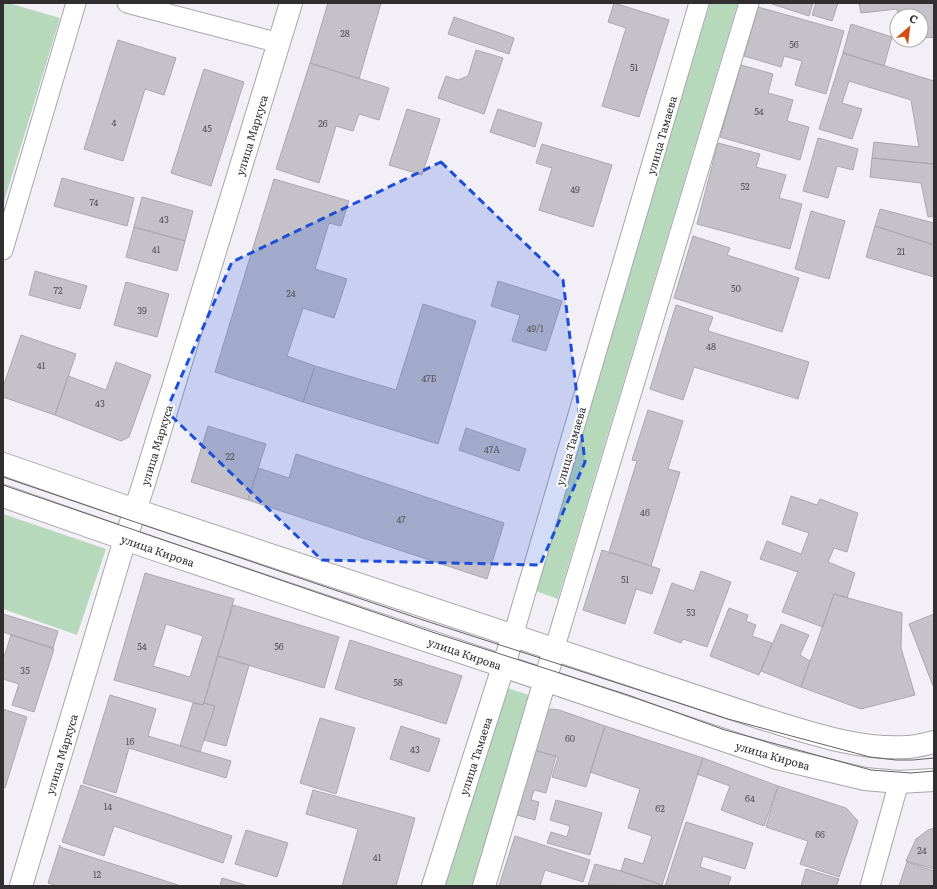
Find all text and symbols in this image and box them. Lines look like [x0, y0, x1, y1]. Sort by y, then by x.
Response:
north arrow [889, 8, 929, 48]
text: С [907, 9, 922, 27]
house number: 28 [340, 26, 350, 40]
house number: 56 [789, 37, 799, 51]
house number: 51 [630, 60, 638, 74]
street label: улица Маркуса [231, 93, 271, 177]
street label: улица Тамаева [642, 94, 680, 176]
house number: 54 [754, 104, 764, 118]
house number: 4 [112, 115, 117, 129]
house number: 26 [318, 116, 328, 130]
house number: 45 [202, 121, 212, 135]
house number: 52 [740, 179, 750, 193]
house number: 49 [570, 182, 580, 196]
house number: 74 [90, 195, 98, 209]
house number: 43 [159, 212, 169, 226]
house number: 41 [152, 242, 161, 256]
house number: 21 [897, 244, 905, 258]
house number: 50 [731, 281, 741, 295]
house number: 72 [53, 283, 63, 297]
house number: 24 [286, 286, 296, 300]
house number: 39 [137, 303, 147, 317]
house number: 49/1 [526, 321, 544, 335]
house number: 48 [706, 339, 716, 353]
house number: 41 [37, 358, 46, 372]
house number: 47Б [421, 371, 437, 385]
house number: 43 [95, 396, 105, 410]
street label: улица Маркуса [136, 403, 176, 487]
street label: улица Тамаева [551, 405, 589, 487]
house number: 47А [484, 442, 500, 456]
house number: 22 [225, 449, 235, 463]
house number: 46 [640, 505, 650, 519]
house number: 47 [396, 512, 406, 526]
street label: улица Кирова [119, 530, 197, 570]
house number: 51 [621, 572, 629, 586]
house number: 53 [686, 605, 696, 619]
street label: улица Кирова [426, 633, 504, 673]
house number: 54 [137, 639, 147, 653]
house number: 56 [274, 639, 284, 653]
house number: 35 [20, 663, 30, 677]
house number: 58 [393, 675, 403, 689]
street label: улица Маркуса [41, 712, 81, 796]
street label: улица Тамаева [455, 715, 495, 797]
house number: 60 [565, 731, 575, 745]
house number: 16 [126, 734, 134, 748]
street label: улица Кирова [734, 737, 812, 773]
house number: 43 [410, 742, 420, 756]
house number: 64 [745, 791, 755, 805]
house number: 14 [104, 799, 112, 813]
house number: 62 [655, 801, 665, 815]
house number: 66 [815, 827, 825, 841]
house number: 24 [917, 843, 927, 857]
house number: 41 [373, 850, 382, 864]
house number: 12 [93, 867, 102, 881]

